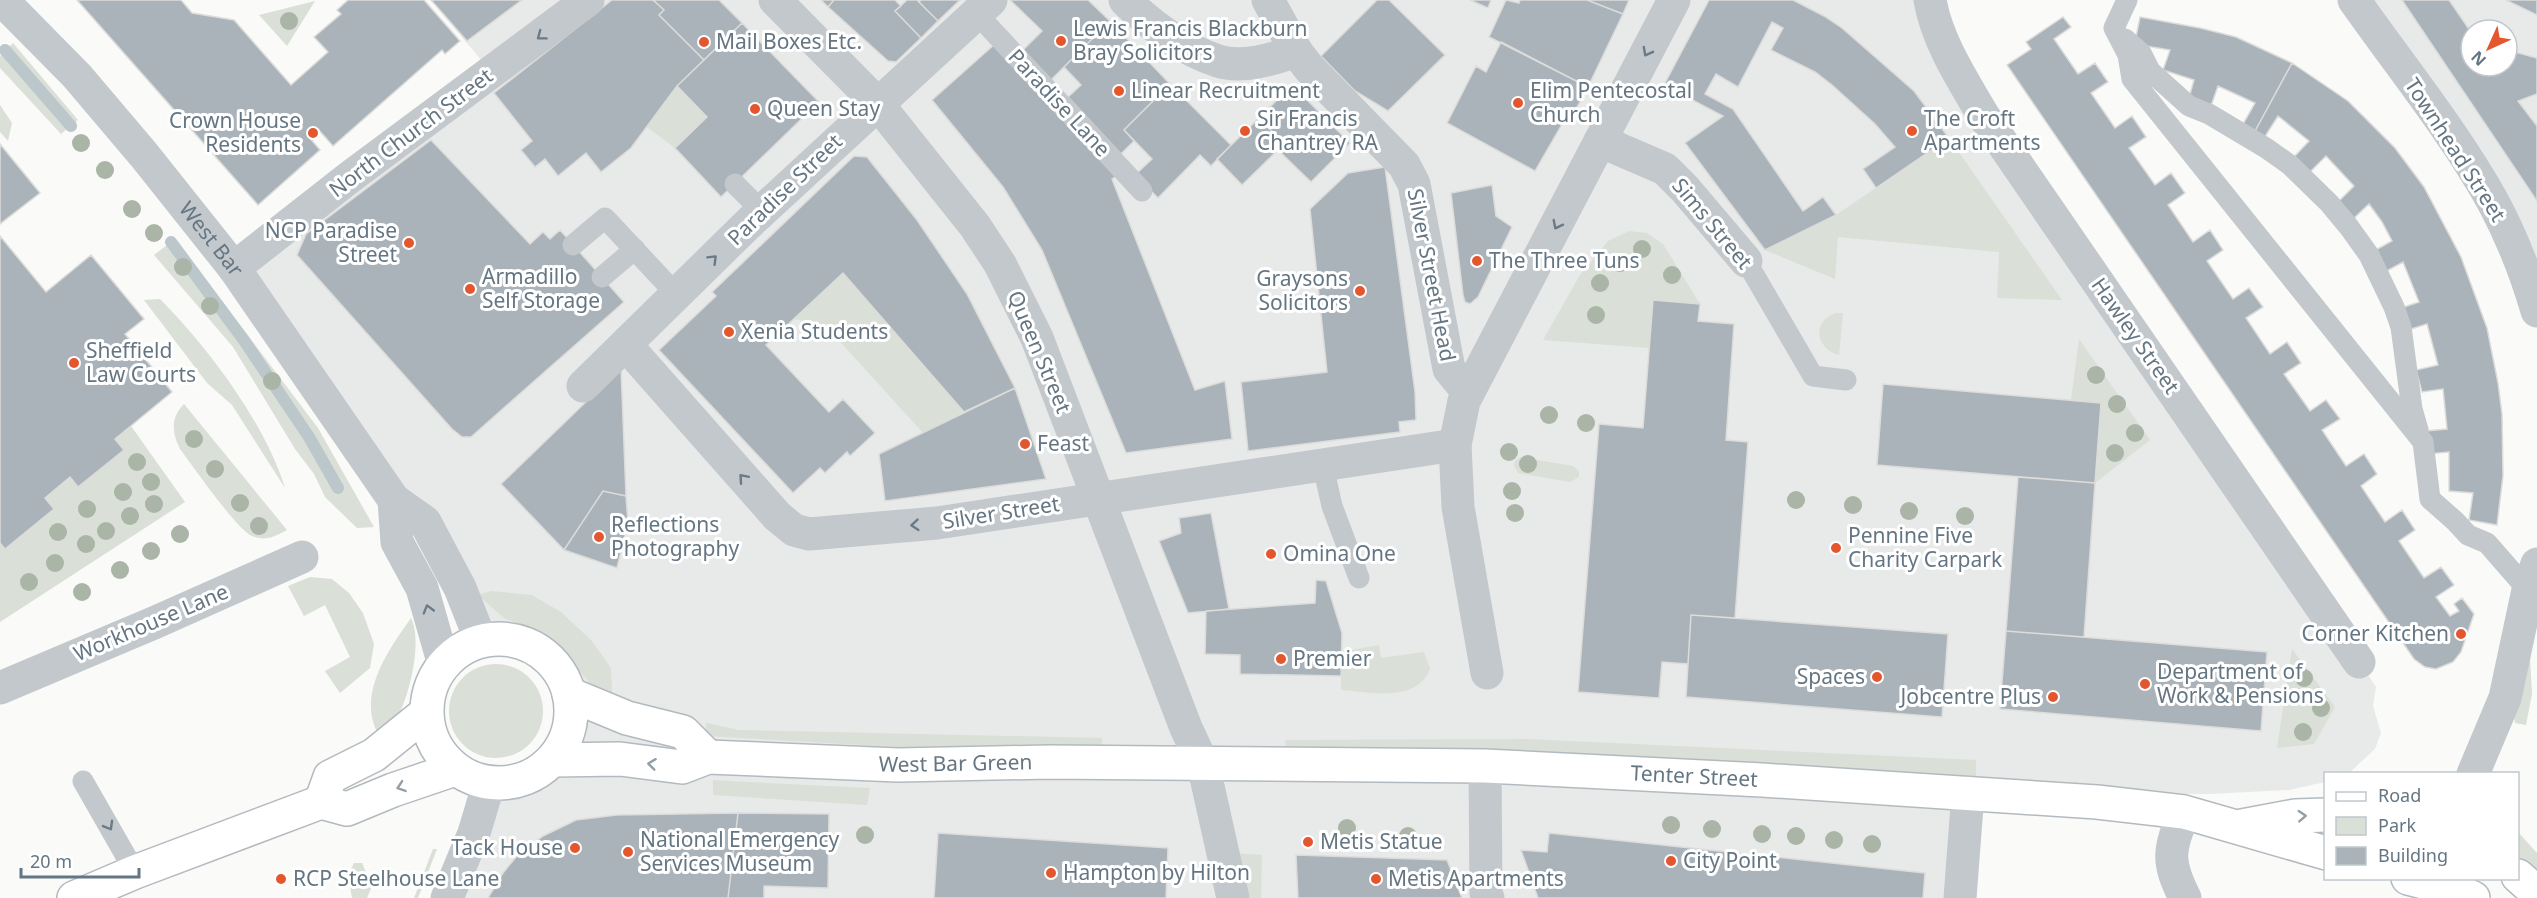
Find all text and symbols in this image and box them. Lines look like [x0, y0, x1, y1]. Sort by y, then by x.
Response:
place label: Lewis Francis Blackburn Bray Solicitors [1073, 14, 1308, 66]
north arrow [2459, 18, 2519, 78]
place label: Mail Boxes Etc. [716, 27, 862, 55]
one-way arrow [537, 28, 548, 39]
marker: Lewis Francis Blackburn Bray Solicitors [1054, 34, 1068, 48]
marker: Mail Boxes Etc. [697, 35, 711, 49]
street label: Paradise Lane [1002, 42, 1117, 162]
one-way arrow [1643, 45, 1654, 56]
text: N [2466, 46, 2491, 71]
street label: North Church Street [323, 61, 498, 203]
street label: Townhead Street [2399, 72, 2513, 227]
place label: Linear Recruitment [1131, 76, 1320, 104]
place label: Elim Pentecostal Church [1530, 76, 1692, 128]
marker: Linear Recruitment [1112, 84, 1126, 98]
place label: Queen Stay [767, 94, 880, 122]
marker: Elim Pentecostal Church [1511, 96, 1525, 110]
marker: Queen Stay [748, 102, 762, 116]
place label: Sir Francis Chantrey RA [1257, 104, 1378, 156]
place label: The Croft Apartments [1924, 104, 2040, 156]
place label: Crown House Residents [169, 106, 301, 158]
marker: Sir Francis Chantrey RA [1238, 124, 1252, 138]
marker: The Croft Apartments [1905, 124, 1919, 138]
marker: Crown House Residents [306, 126, 320, 140]
street label: Paradise Street [721, 127, 848, 251]
street label: Sims Street [1666, 172, 1759, 275]
street label: Silver Street Head [1402, 186, 1462, 363]
street label: West Bar [173, 195, 251, 282]
place label: NCP Paradise Street [265, 216, 397, 268]
one-way arrow [1553, 219, 1564, 229]
marker: NCP Paradise Street [402, 236, 416, 250]
place label: The Three Tuns [1489, 246, 1640, 274]
marker: The Three Tuns [1470, 254, 1484, 268]
one-way arrow [705, 256, 716, 267]
place label: Armadillo Self Storage [482, 262, 600, 314]
place label: Graysons Solicitors [1256, 264, 1348, 316]
street label: Hawley Street [2085, 272, 2186, 399]
marker: Armadillo Self Storage [463, 282, 477, 296]
marker: Graysons Solicitors [1353, 284, 1367, 298]
street label: Queen Street [1002, 286, 1078, 417]
place label: Xenia Students [741, 317, 888, 345]
marker: Xenia Students [722, 325, 736, 339]
place label: Sheffield Law Courts [86, 336, 196, 388]
marker: Sheffield Law Courts [67, 356, 81, 370]
place label: Feast [1037, 429, 1090, 457]
marker: Feast [1018, 437, 1032, 451]
one-way arrow [739, 474, 750, 485]
street label: Silver Street [941, 489, 1062, 535]
place label: Reflections Photography [611, 510, 740, 562]
one-way arrow [911, 518, 920, 531]
place label: Pennine Five Charity Carpark [1848, 521, 2003, 573]
marker: Reflections Photography [592, 530, 606, 544]
place label: Omina One [1283, 539, 1396, 567]
marker: Pennine Five Charity Carpark [1829, 541, 1843, 555]
marker: Omina One [1264, 547, 1278, 561]
street label: Workhouse Lane [69, 577, 232, 667]
one-way arrow [423, 604, 435, 614]
place label: Corner Kitchen [2302, 619, 2449, 647]
marker: Corner Kitchen [2454, 627, 2468, 641]
place label: Premier [1293, 644, 1372, 672]
marker: Premier [1274, 652, 1288, 666]
place label: Department of Work & Pensions [2157, 657, 2324, 709]
place label: Spaces [1797, 662, 1865, 690]
marker: Spaces [1870, 670, 1884, 684]
marker: Department of Work & Pensions [2138, 677, 2152, 691]
place label: Jobcentre Plus [1898, 682, 2041, 710]
marker: Jobcentre Plus [2046, 690, 2060, 704]
street label: West Bar Green [878, 747, 1033, 778]
one-way arrow [648, 758, 657, 771]
street label: Tenter Street [1630, 758, 1759, 793]
legend [2324, 772, 2519, 880]
one-way arrow [396, 780, 407, 793]
text: Road [2378, 783, 2421, 807]
one-way arrow [2298, 809, 2307, 822]
text: Park [2378, 813, 2416, 837]
one-way arrow [102, 820, 113, 831]
place label: National Emergency Services Museum [640, 825, 840, 877]
place label: Metis Statue [1320, 827, 1443, 855]
place label: Tack House [451, 833, 563, 861]
marker: Metis Statue [1301, 835, 1315, 849]
scale bar [21, 841, 140, 879]
marker: Tack House [568, 841, 582, 855]
text: Building [2378, 843, 2448, 867]
marker: National Emergency Services Museum [621, 845, 635, 859]
place label: City Point [1683, 846, 1777, 874]
text: 20 m [30, 849, 72, 873]
marker: City Point [1664, 854, 1678, 868]
place label: Hampton by Hilton [1063, 858, 1250, 886]
place label: RCP Steelhouse Lane [293, 864, 499, 892]
place label: Metis Apartments [1388, 864, 1564, 892]
marker: Hampton by Hilton [1044, 866, 1058, 880]
marker: RCP Steelhouse Lane [274, 872, 288, 886]
marker: Metis Apartments [1369, 872, 1383, 886]

